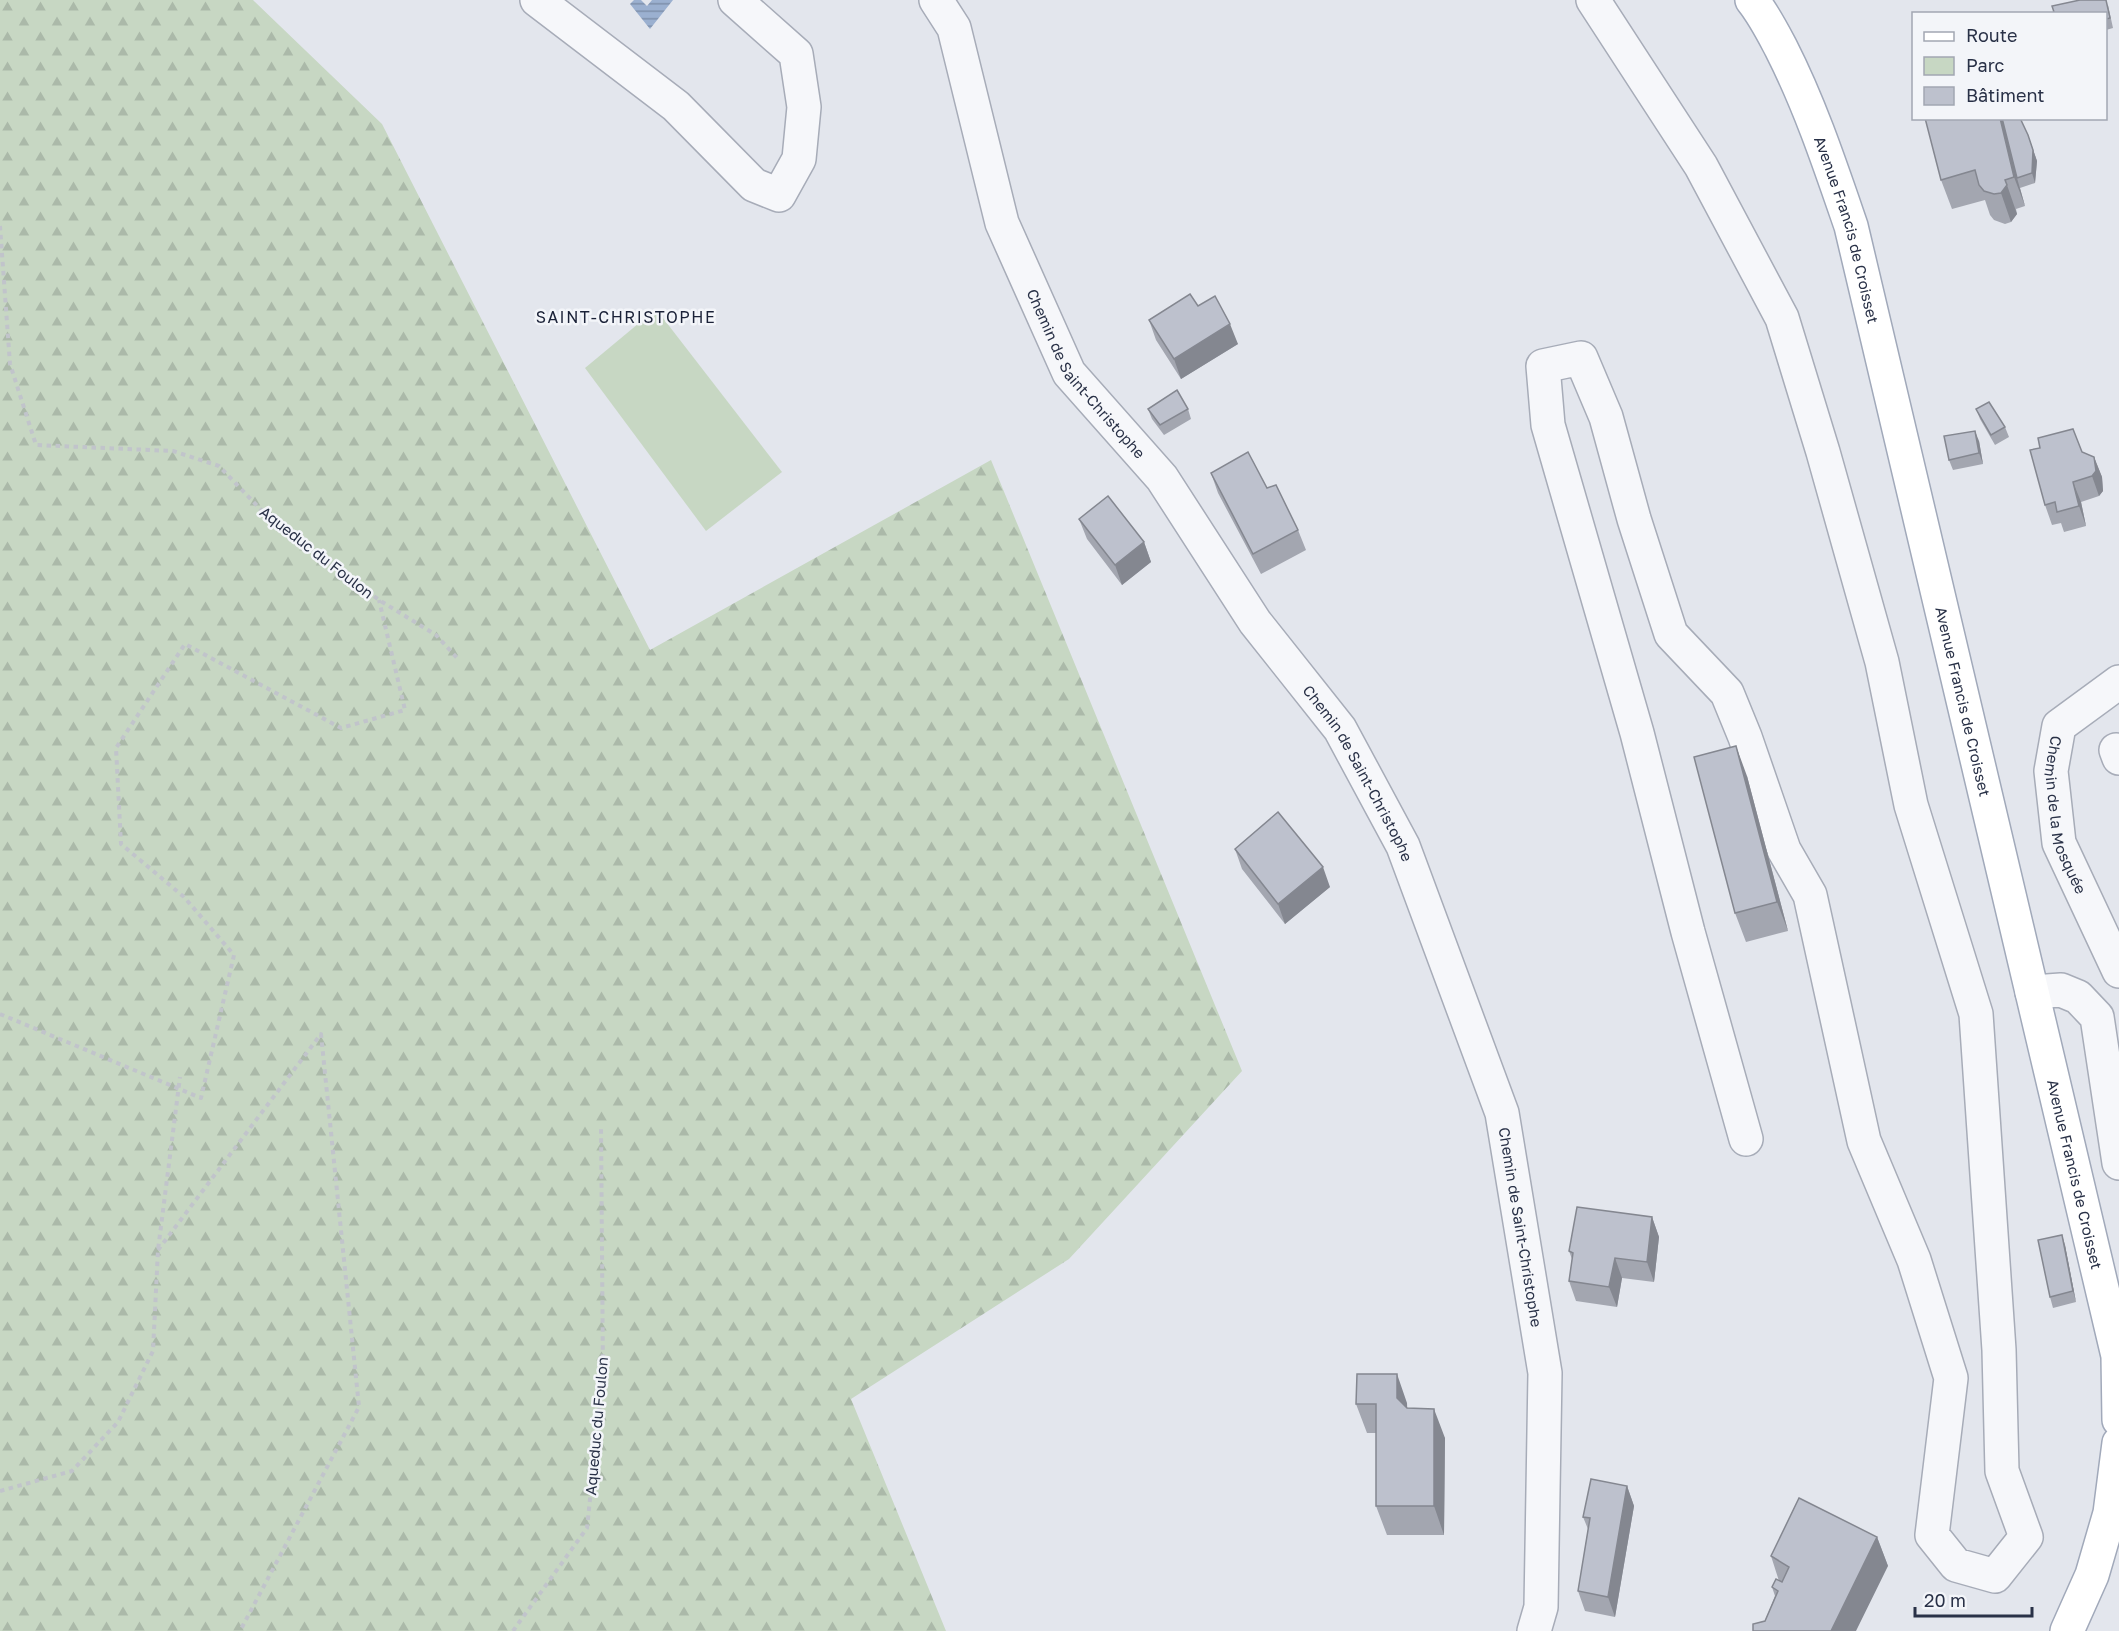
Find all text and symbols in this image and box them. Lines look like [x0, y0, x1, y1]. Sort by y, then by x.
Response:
legend [1912, 12, 2107, 120]
text: Route [1966, 24, 2017, 46]
text: Parc [1966, 54, 2005, 76]
text: Bâtiment [1966, 84, 2045, 106]
street label: Avenue Francis de Croisset [1811, 133, 1883, 325]
street label: Chemin de Saint-Christophe [1023, 286, 1149, 462]
district label: SAINT-CHRISTOPHE [536, 307, 716, 327]
street label: Aqueduc du Foulon [257, 502, 377, 602]
street label: Avenue Francis de Croisset [1932, 605, 1994, 798]
street label: Chemin de Saint-Christophe [1299, 681, 1417, 864]
street label: Chemin de la Mosquée [2041, 734, 2091, 897]
street label: Avenue Francis de Croisset [2044, 1078, 2106, 1271]
street label: Chemin de Saint-Christophe [1495, 1126, 1546, 1329]
street label: Aqueduc du Foulon [581, 1356, 611, 1496]
scale bar [1915, 1580, 2032, 1618]
text: 20 m [1924, 1589, 1966, 1611]

